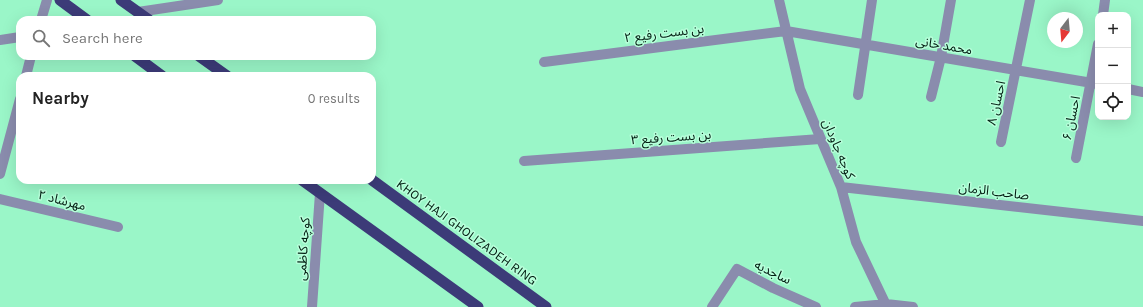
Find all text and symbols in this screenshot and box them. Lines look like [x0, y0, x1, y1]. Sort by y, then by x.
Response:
north arrow [1047, 12, 1083, 48]
map controls [1095, 12, 1131, 120]
button: + [1095, 12, 1131, 48]
search box [16, 16, 376, 60]
street label: بن بست رفیع ۲ [623, 21, 705, 48]
icon: search [30, 27, 52, 49]
text: Search here [62, 29, 143, 47]
street label: محمد خانی [914, 33, 974, 58]
button: − [1095, 48, 1131, 84]
street label: احسان ۸ [984, 79, 1009, 127]
button: locate [1095, 84, 1131, 120]
text: Nearby [32, 88, 89, 108]
text: 0 results [308, 91, 360, 106]
street label: احسان ۶ [1059, 94, 1084, 142]
street label: کوچه جاودان [818, 117, 859, 183]
street label: بن بست رفیع ۳ [630, 127, 712, 150]
street label: KHOY HAJI GHOLIZADEH RING [394, 176, 540, 288]
street label: صاحب الزمان [958, 179, 1030, 204]
street label: مهرشاد ۲ [36, 187, 88, 214]
street label: کوچه کاظمی [293, 216, 315, 281]
street label: ساجدیه [752, 257, 794, 287]

